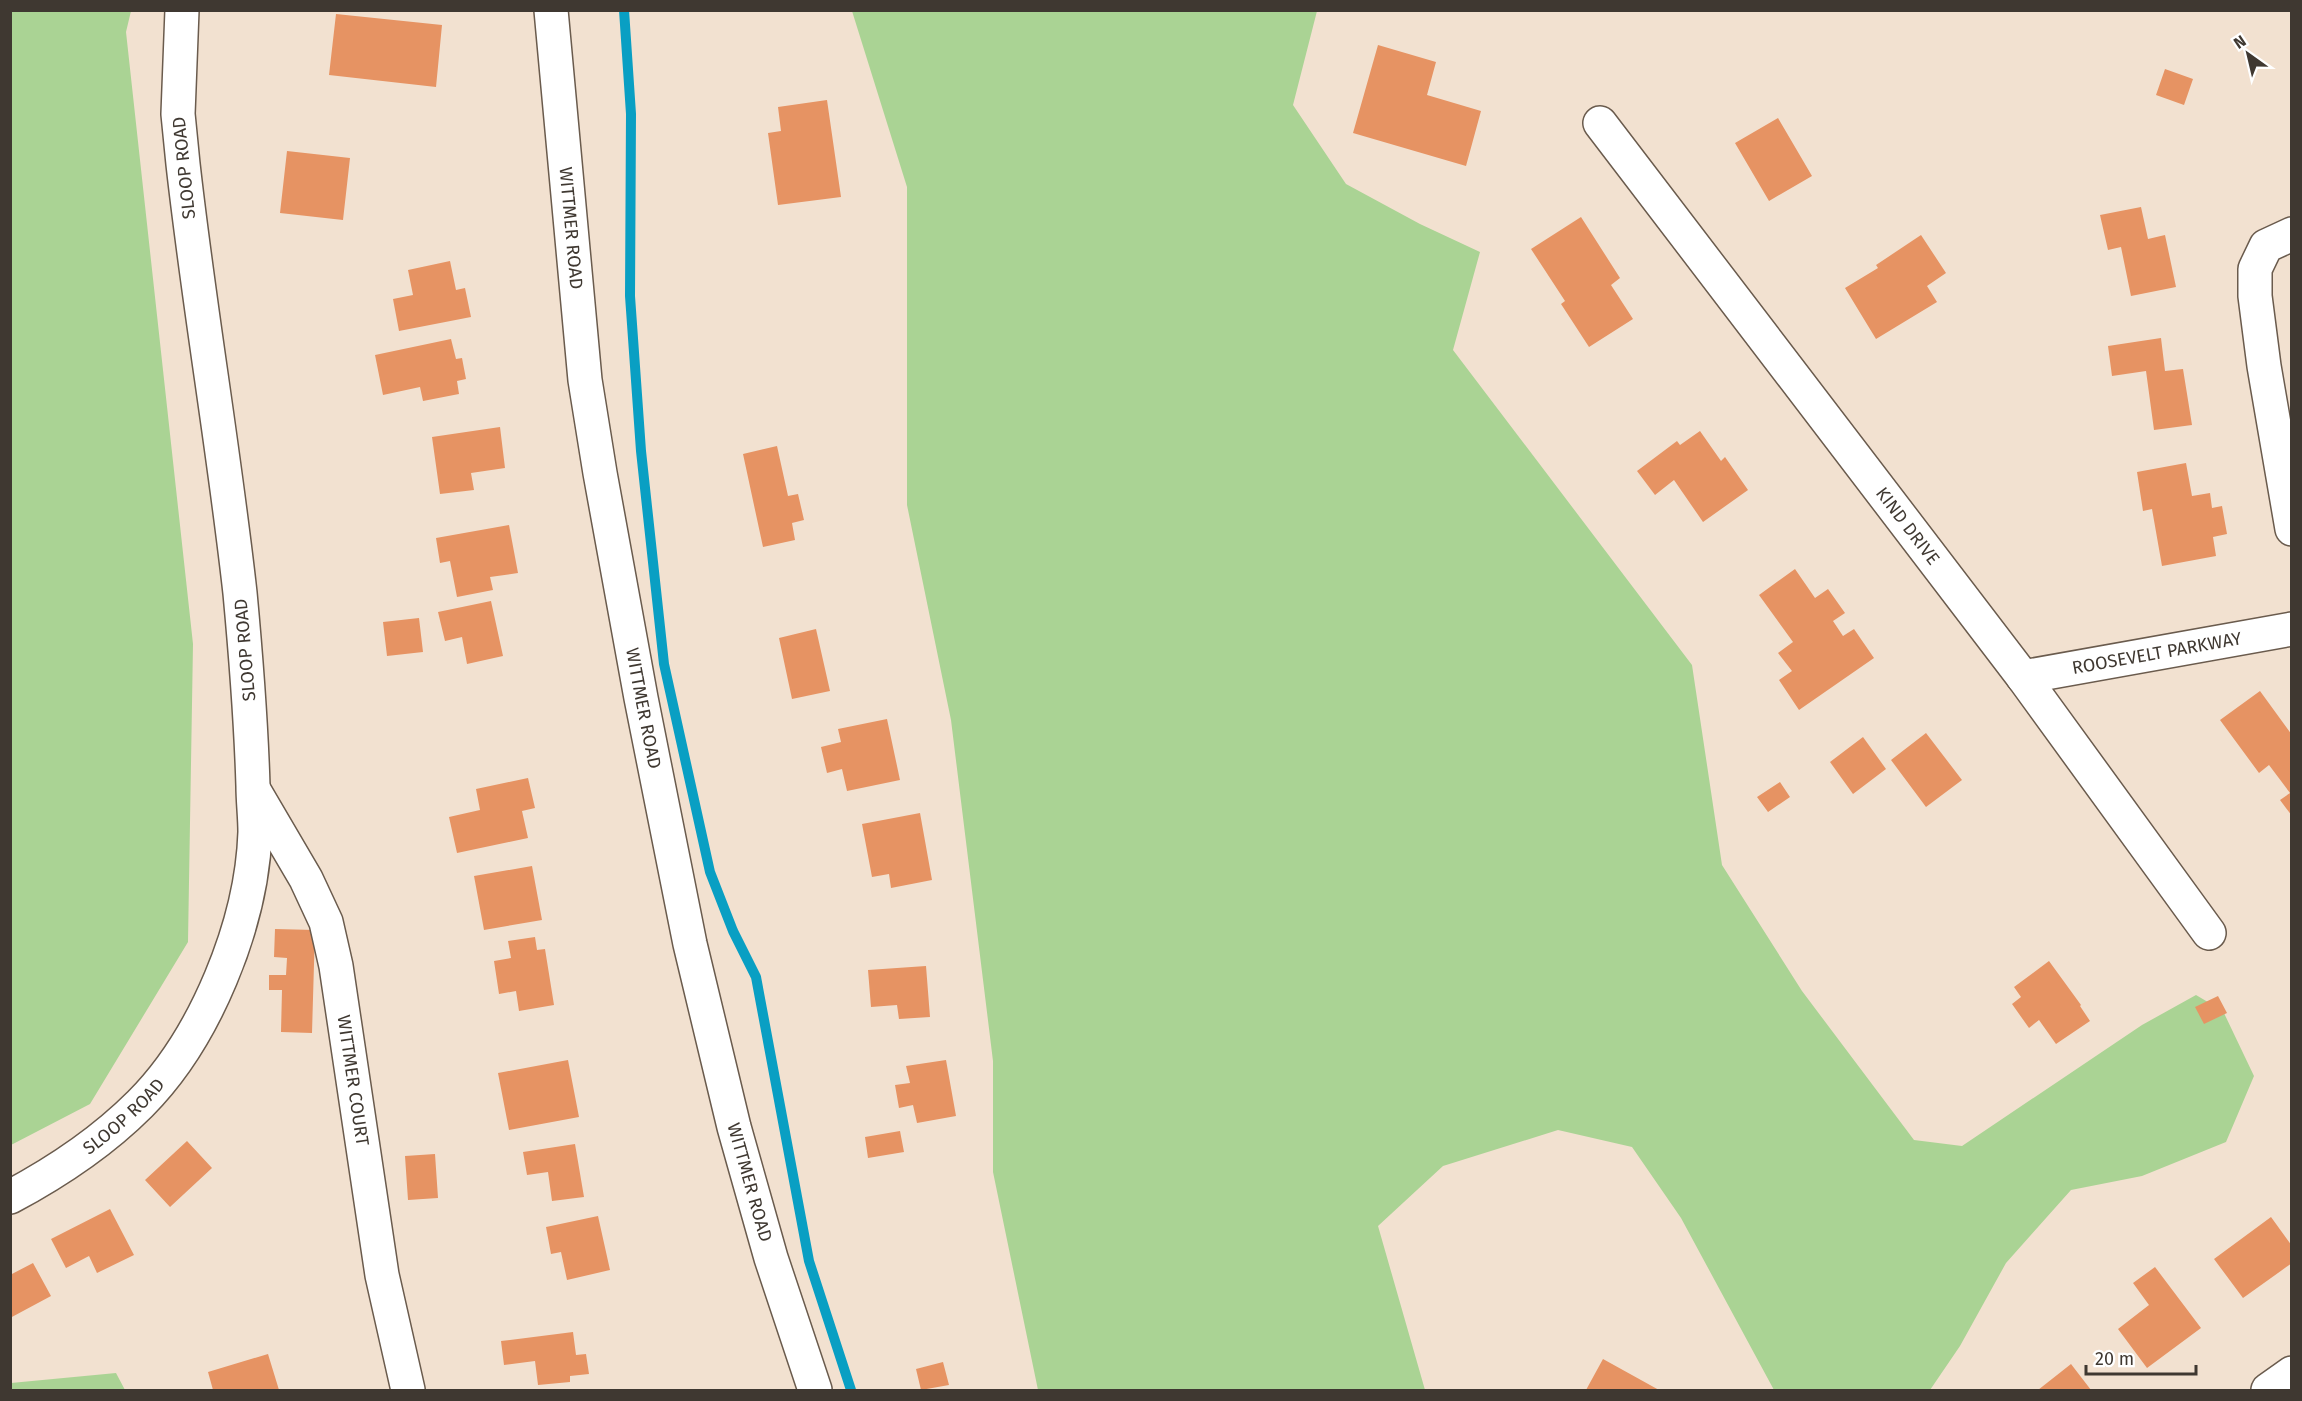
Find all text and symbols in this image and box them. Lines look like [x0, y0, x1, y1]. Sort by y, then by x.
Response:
north arrow [2218, 24, 2278, 84]
text: N [2230, 31, 2250, 53]
street label: SLOOP ROAD [168, 116, 200, 220]
street label: WITTMER ROAD [554, 166, 588, 290]
street label: KIND DRIVE [1871, 483, 1944, 569]
street label: SLOOP ROAD [230, 598, 260, 702]
street label: ROOSEVELT PARKWAY [2070, 627, 2243, 679]
street label: WITTMER ROAD [621, 646, 666, 771]
street label: WITTMER COURT [332, 1014, 374, 1148]
street label: SLOOP ROAD [79, 1074, 169, 1159]
street label: WITTMER ROAD [722, 1120, 777, 1244]
scale bar [2086, 1338, 2196, 1376]
text: 20 m [2095, 1348, 2134, 1370]

